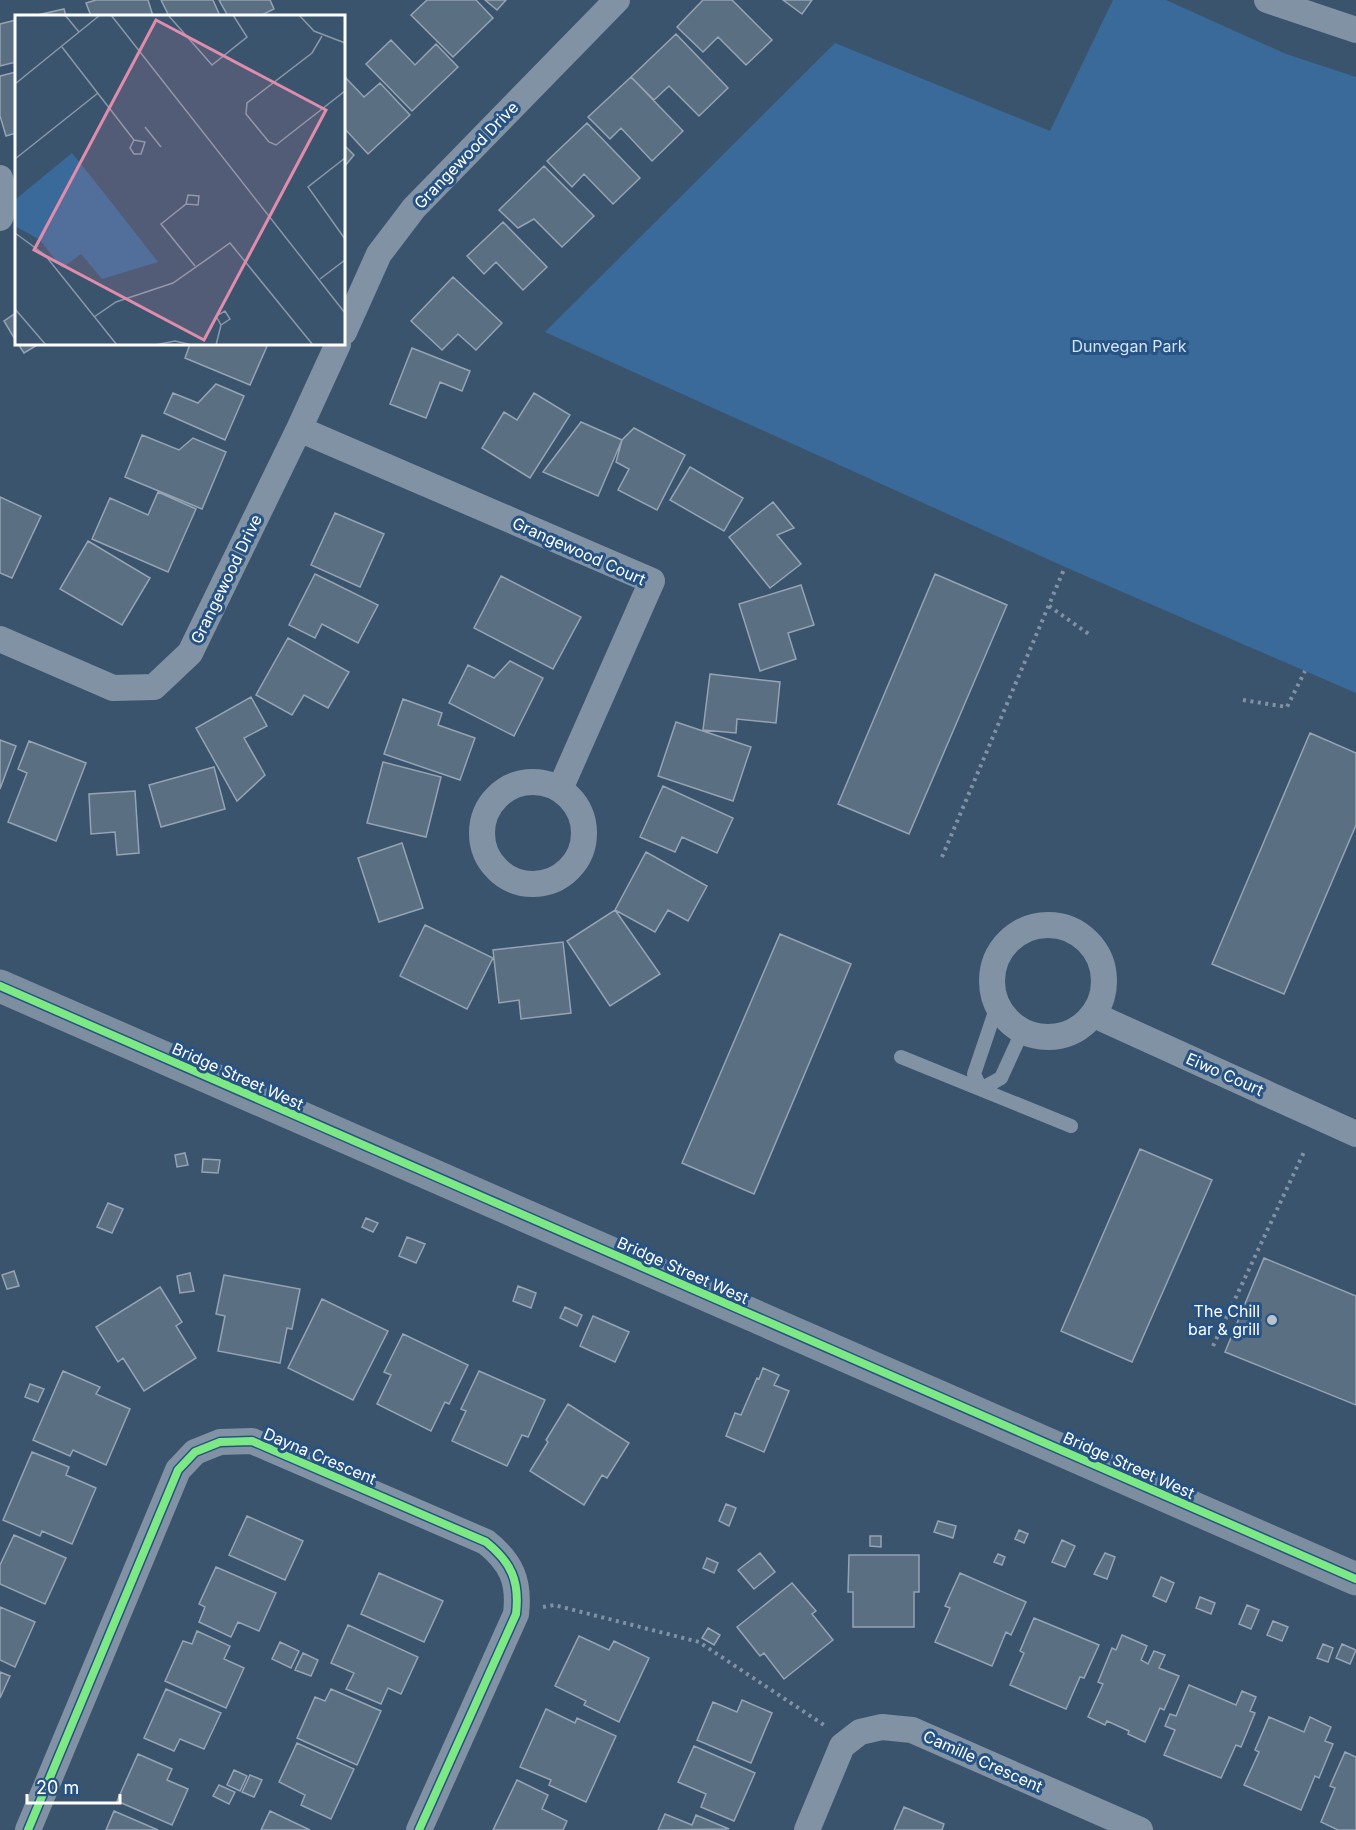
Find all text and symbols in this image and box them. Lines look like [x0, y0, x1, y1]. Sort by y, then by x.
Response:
inset map [15, 15, 345, 345]
street label: Grangewood Drive [410, 97, 522, 213]
park label: Dunvegan Park [1071, 336, 1187, 356]
street label: Grangewood Drive [186, 511, 266, 647]
street label: Grangewood Court [509, 513, 649, 589]
street label: Bridge Street West [169, 1038, 307, 1114]
street label: Eiwo Court [1183, 1048, 1267, 1100]
street label: Bridge Street West [614, 1232, 752, 1308]
place label: The Chill bar & grill [1188, 1301, 1260, 1339]
marker: The Chill bar & grill [1265, 1313, 1279, 1327]
street label: Dayna Crescent [261, 1423, 379, 1489]
street label: Bridge Street West [1060, 1427, 1198, 1503]
street label: Camille Crescent [920, 1726, 1046, 1796]
scale bar [27, 1767, 120, 1805]
text: 20 m [36, 1777, 79, 1798]

